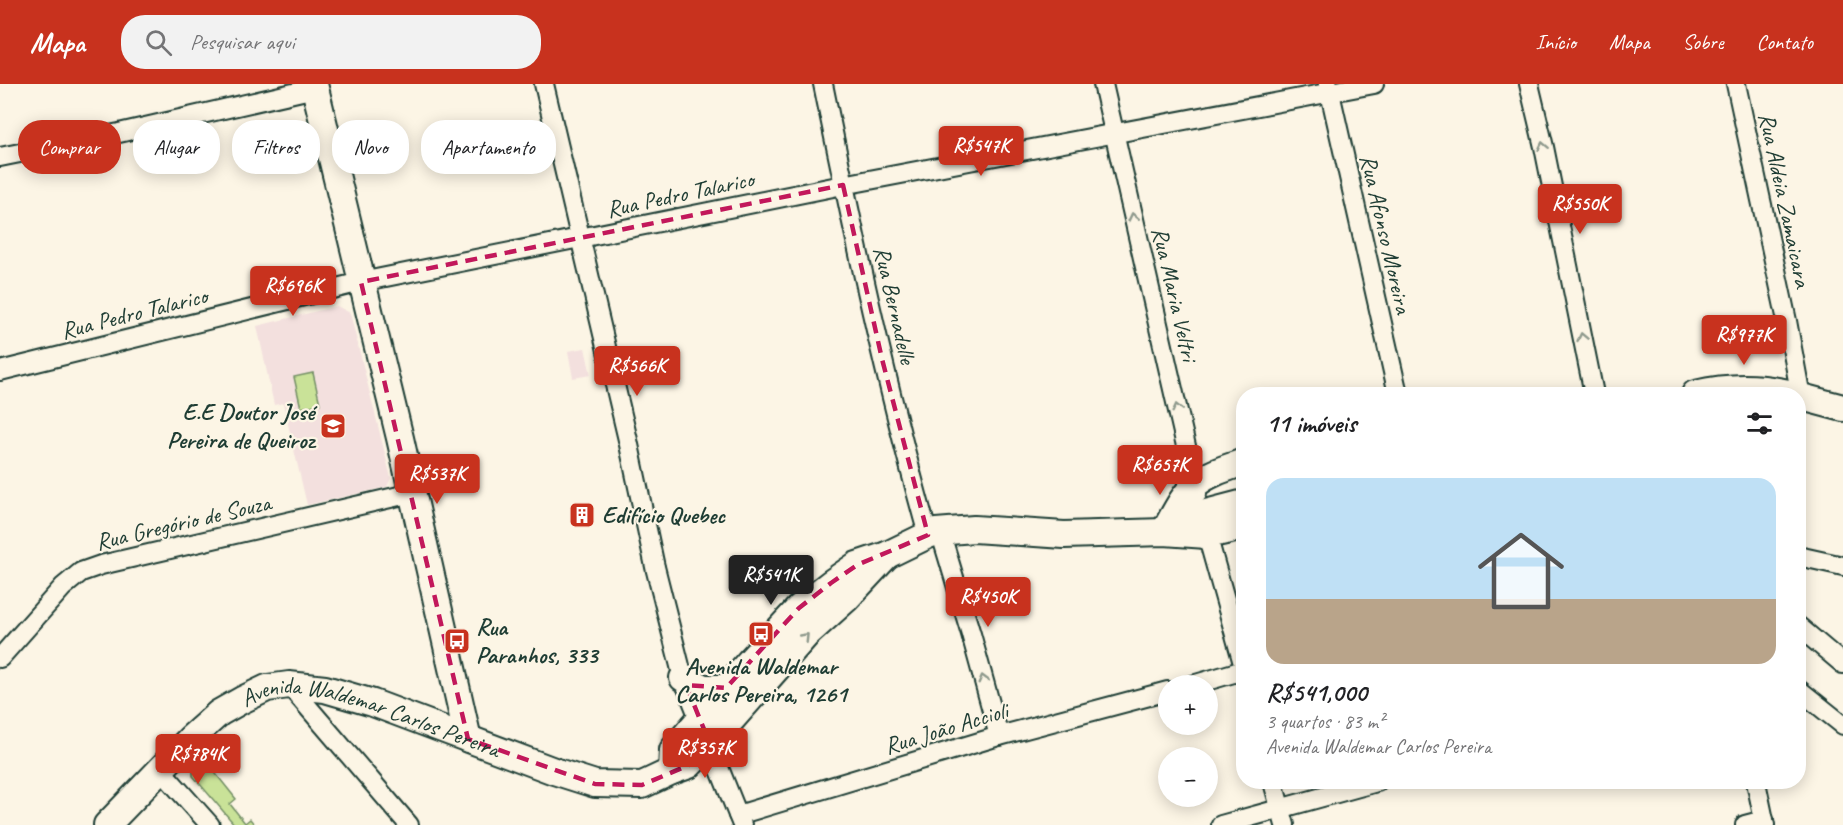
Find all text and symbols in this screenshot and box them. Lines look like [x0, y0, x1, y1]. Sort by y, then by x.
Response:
search box [121, 15, 541, 69]
text: Mapa [30, 25, 85, 60]
icon: search [142, 26, 175, 59]
text: Pesquisar aqui [190, 28, 295, 56]
text: Início [1536, 29, 1576, 55]
text: Mapa [1609, 29, 1650, 55]
text: Sobre [1683, 29, 1723, 55]
text: Contato [1756, 29, 1813, 55]
street label: Rua Aldeia Zamaicara [1752, 110, 1818, 292]
chip: Comprar [18, 120, 121, 174]
chip: Alugar [133, 120, 220, 174]
chip: Filtros [232, 120, 320, 174]
chip: Novo [332, 120, 409, 174]
chip: Apartamento [421, 120, 556, 174]
pin: R$547K [932, 126, 1030, 177]
text: R$547K [953, 133, 1009, 158]
one-way arrow [1538, 141, 1551, 151]
street label: Rua Afonso Moreira [1353, 152, 1419, 318]
street label: Rua Pedro Talarico [604, 163, 759, 224]
pin: R$550K [1531, 184, 1629, 235]
text: R$550K [1552, 191, 1608, 216]
one-way arrow [1128, 213, 1141, 223]
street label: Rua Maria Veltri [1145, 224, 1206, 366]
street label: Rua Bernadelle [867, 243, 924, 369]
pin: R$696K [244, 266, 342, 317]
text: R$696K [264, 273, 322, 298]
street label: Rua Pedro Talarico [58, 280, 213, 346]
pin: R$977K [1695, 315, 1793, 366]
text: R$977K [1716, 322, 1772, 347]
one-way arrow [1576, 332, 1589, 342]
pin: R$566K [588, 346, 686, 397]
text: R$566K [608, 353, 666, 378]
place label: E.E Doutor José Pereira de Queiroz [167, 397, 318, 455]
one-way arrow [1171, 403, 1184, 413]
text: 11 imóveis [1266, 407, 1356, 440]
icon: filters [1743, 407, 1776, 440]
school or university icon: E.E Doutor José Pereira de Queiroz [318, 411, 348, 441]
pin: R$657K [1111, 445, 1209, 496]
text: R$657K [1131, 452, 1189, 477]
pin: R$537K [388, 454, 486, 505]
text: R$537K [409, 461, 465, 486]
street label: Rua Gregório de Souza [93, 487, 275, 557]
building icon: Edifício Quebec [567, 500, 597, 530]
place label: Edifício Quebec [602, 500, 726, 530]
icon: home [1467, 517, 1575, 625]
pin: R$541K [722, 555, 820, 606]
text: R$541K [743, 562, 799, 587]
pin: R$450K [939, 577, 1037, 628]
text: R$450K [960, 584, 1016, 609]
place label: Rua Paranhos, 333 [476, 612, 600, 670]
bus stop icon: Avenida Waldemar Carlos Pereira, 1261 [746, 619, 776, 649]
bus stop icon: Rua Paranhos, 333 [442, 626, 472, 656]
one-way arrow [798, 634, 809, 644]
place label: Avenida Waldemar Carlos Pereira, 1261 [675, 651, 850, 709]
street label: Avenida Waldemar Carlos Pereira [235, 669, 506, 765]
one-way arrow [978, 674, 991, 684]
map controls [1158, 675, 1218, 807]
button: + [1158, 675, 1218, 735]
text: R$541,000 [1266, 676, 1367, 709]
street label: Rua João Accioli [881, 694, 1014, 761]
text: 3 quartos · 83 m² [1266, 709, 1384, 734]
pin: R$357K [656, 728, 754, 779]
pin: R$784K [149, 734, 247, 785]
text: Avenida Waldemar Carlos Pereira [1266, 734, 1491, 759]
text: R$357K [677, 735, 733, 760]
text: R$784K [170, 741, 226, 766]
button: − [1158, 747, 1218, 807]

